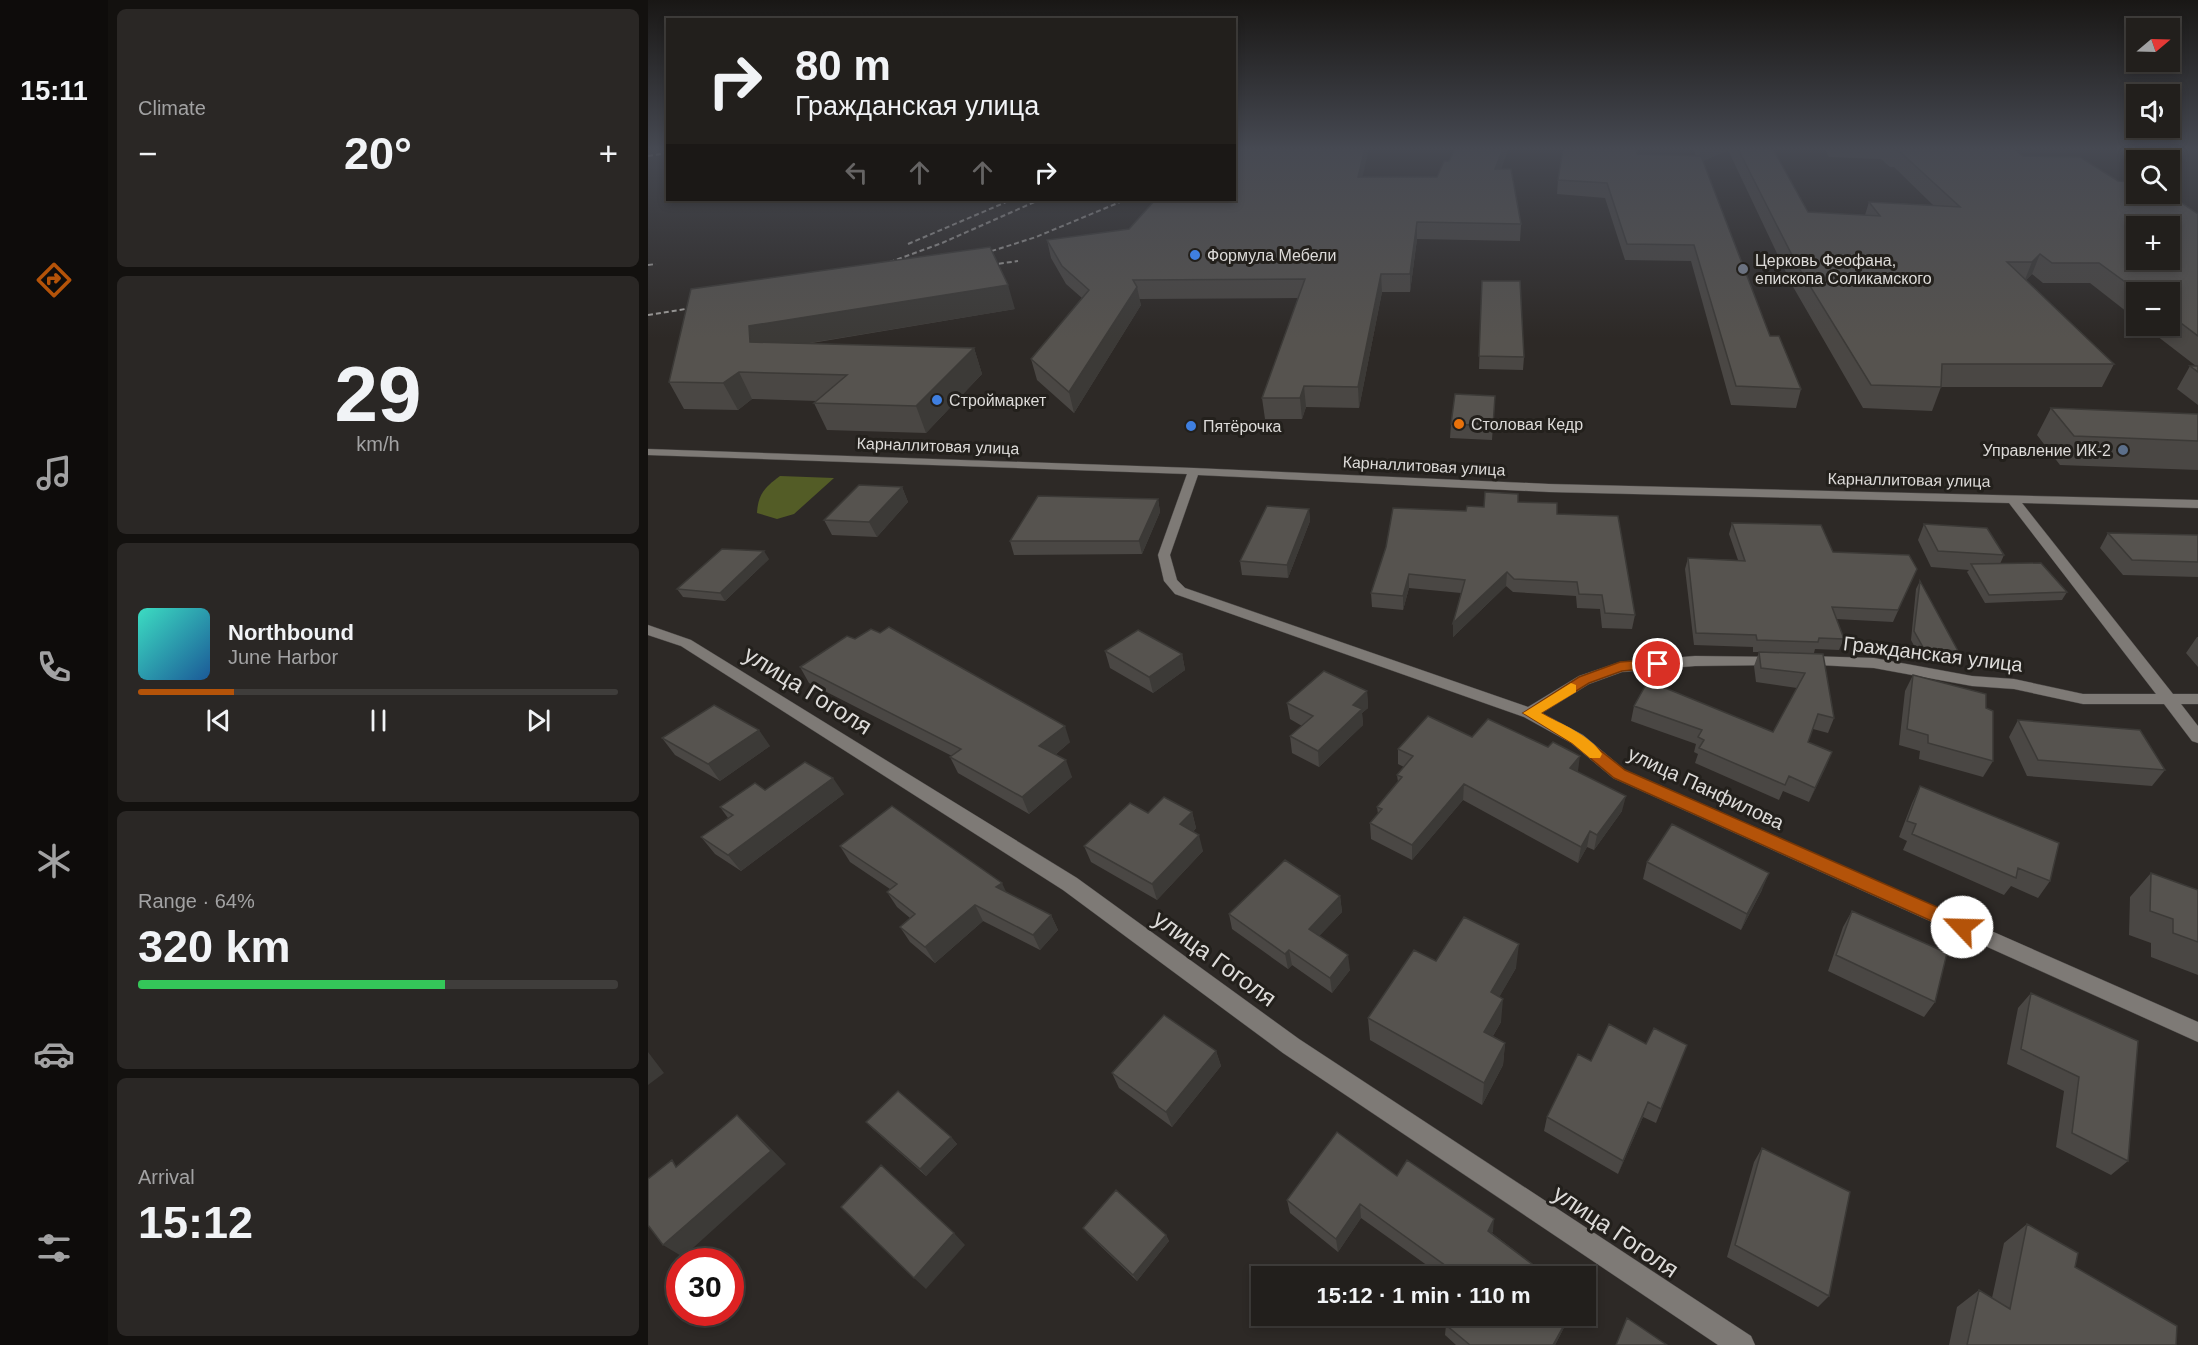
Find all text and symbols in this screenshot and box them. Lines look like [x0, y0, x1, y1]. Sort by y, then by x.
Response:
north arrow [2126, 18, 2180, 72]
map controls [2126, 18, 2180, 336]
icon: right [696, 42, 774, 120]
text: 80 m [795, 42, 891, 89]
text: 15:11 [20, 76, 88, 106]
button: sound [2126, 84, 2180, 138]
text: Гражданская улица [795, 91, 1039, 121]
text: Climate [138, 97, 206, 119]
text: 20° [344, 128, 412, 179]
text: − [138, 135, 157, 172]
text: + [599, 135, 618, 172]
button: search [2126, 150, 2180, 204]
icon: left [840, 156, 873, 189]
icon: ahead [903, 156, 936, 189]
icon: ahead [966, 156, 999, 189]
icon: right [1029, 156, 1062, 189]
button: + [2126, 216, 2180, 270]
place label: Формула Мебели [1207, 247, 1336, 264]
marker: Формула Мебели [1188, 248, 1202, 262]
place label: Церковь Феофана, епископа Соликамского [1755, 252, 1932, 287]
icon: directions [33, 259, 75, 301]
marker: Церковь Феофана, епископа Соликамского [1736, 262, 1750, 276]
button: − [2126, 282, 2180, 336]
text: 29 [335, 350, 421, 438]
place label: Строймаркет [949, 392, 1047, 409]
marker: Строймаркет [930, 393, 944, 407]
place label: Столовая Кедр [1471, 416, 1583, 433]
marker: Столовая Кедр [1452, 417, 1466, 431]
place label: Пятёрочка [1203, 418, 1282, 435]
marker: Пятёрочка [1184, 419, 1198, 433]
text: km/h [356, 433, 400, 455]
street label: Карналлитовая улица [856, 435, 1020, 457]
place label: Управление ИК-2 [1983, 442, 2111, 459]
marker: Управление ИК-2 [2116, 443, 2130, 457]
icon: music [33, 452, 75, 494]
street label: Карналлитовая улица [1342, 453, 1506, 479]
street label: Карналлитовая улица [1827, 470, 1991, 490]
text: Northbound [228, 620, 354, 645]
street label: Гражданская улица [1842, 632, 2025, 676]
pin [1632, 638, 1683, 689]
street label: улица Гоголя [739, 640, 877, 740]
icon: phone [33, 646, 75, 688]
text: June Harbor [228, 646, 338, 668]
icon: arrive [1641, 647, 1674, 680]
icon: previous [202, 704, 235, 737]
icon: pause [362, 704, 395, 737]
icon: next [522, 704, 555, 737]
street label: улица Панфилова [1625, 742, 1788, 834]
icon: climate [33, 840, 75, 882]
text: Range · 64% [138, 890, 255, 912]
position arrow [1930, 895, 1994, 959]
street label: улица Гоголя [1148, 904, 1282, 1012]
text: 320 km [138, 921, 291, 972]
icon: car [33, 1033, 75, 1075]
text: Arrival [138, 1166, 195, 1188]
street label: улица Гоголя [1548, 1179, 1684, 1283]
text: 15:12 [138, 1197, 253, 1248]
icon: filters [33, 1227, 75, 1269]
speed limit sign: 30 [666, 1248, 744, 1326]
text: 15:12 · 1 min · 110 m [1317, 1283, 1531, 1308]

